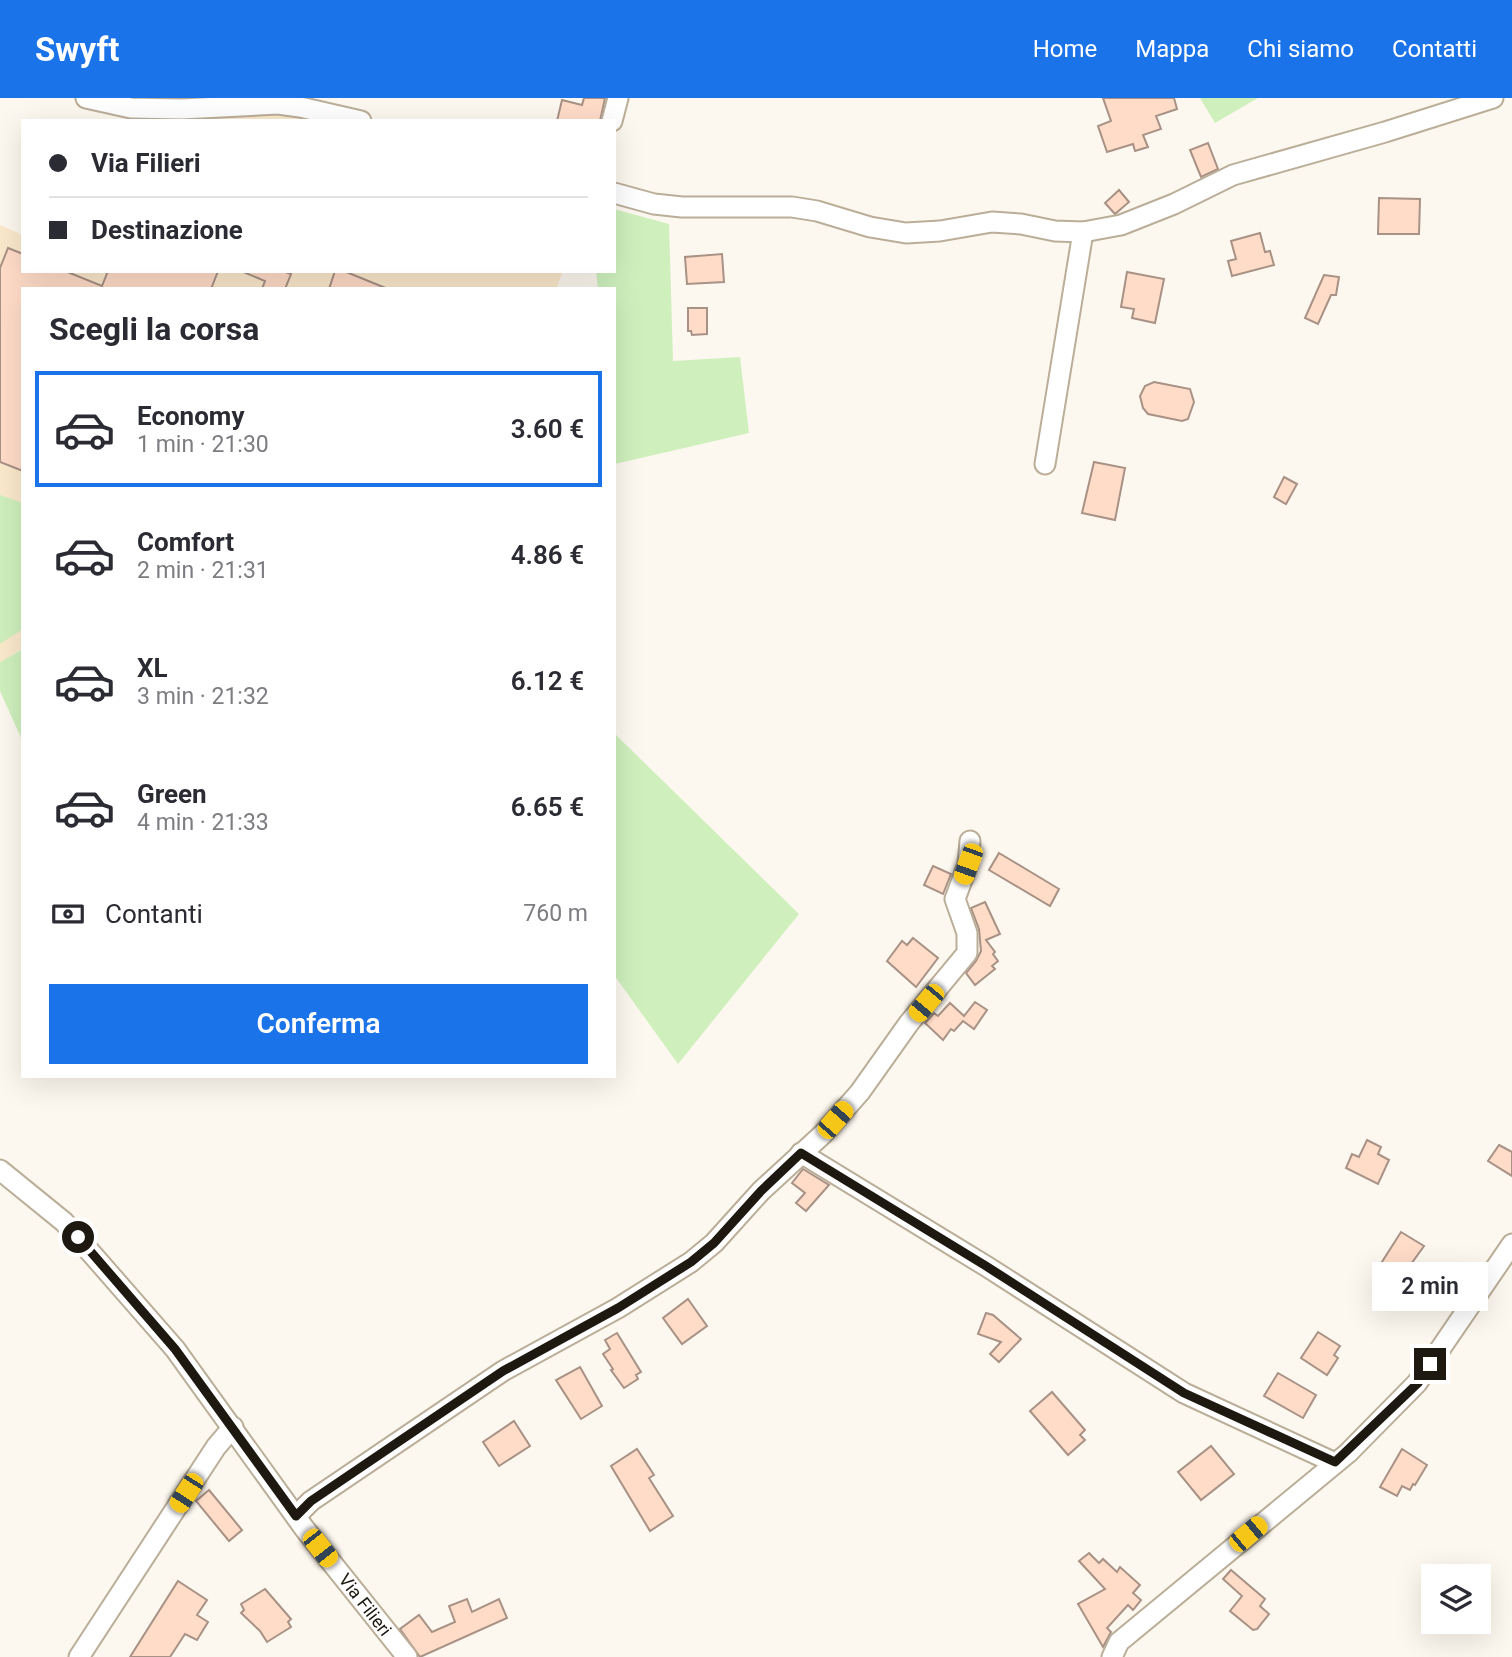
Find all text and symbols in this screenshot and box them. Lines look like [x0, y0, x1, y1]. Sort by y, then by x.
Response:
text: Swyft [35, 30, 119, 69]
text: Home [1033, 35, 1097, 63]
text: Mappa [1135, 35, 1209, 63]
text: Chi siamo [1247, 35, 1354, 63]
text: Contatti [1392, 35, 1477, 63]
text: Via Filieri [91, 148, 201, 178]
text: Destinazione [91, 215, 243, 245]
text: Scegli la corsa [49, 310, 259, 348]
icon: car [53, 398, 116, 461]
text: Economy [137, 401, 244, 431]
text: 3.60 € [511, 414, 584, 444]
text: 1 min · 21:30 [137, 431, 269, 458]
icon: car [53, 524, 116, 587]
text: Comfort [137, 527, 234, 557]
text: 4.86 € [511, 540, 584, 570]
text: 2 min · 21:31 [137, 557, 269, 584]
icon: car [53, 650, 116, 713]
text: XL [137, 653, 168, 683]
text: 6.12 € [511, 666, 584, 696]
text: 3 min · 21:32 [137, 683, 269, 710]
icon: car [53, 776, 116, 839]
text: Green [137, 779, 207, 809]
text: 6.65 € [511, 792, 584, 822]
text: 4 min · 21:33 [137, 809, 269, 836]
car [951, 841, 986, 887]
icon: cash [49, 895, 87, 933]
text: Contanti [105, 899, 203, 929]
text: 760 m [523, 900, 588, 927]
car [905, 980, 948, 1026]
button: Conferma [49, 984, 588, 1064]
car [814, 1097, 857, 1143]
route start [62, 1221, 94, 1253]
callout: 2 min [1372, 1262, 1488, 1312]
text: 2 min [1401, 1273, 1459, 1300]
route end [1414, 1348, 1446, 1380]
car [166, 1470, 207, 1516]
car [1226, 1512, 1271, 1556]
car [299, 1525, 342, 1571]
map controls [1421, 1564, 1491, 1634]
button: layers [1421, 1564, 1491, 1634]
street label: Via Filieri [335, 1569, 396, 1640]

